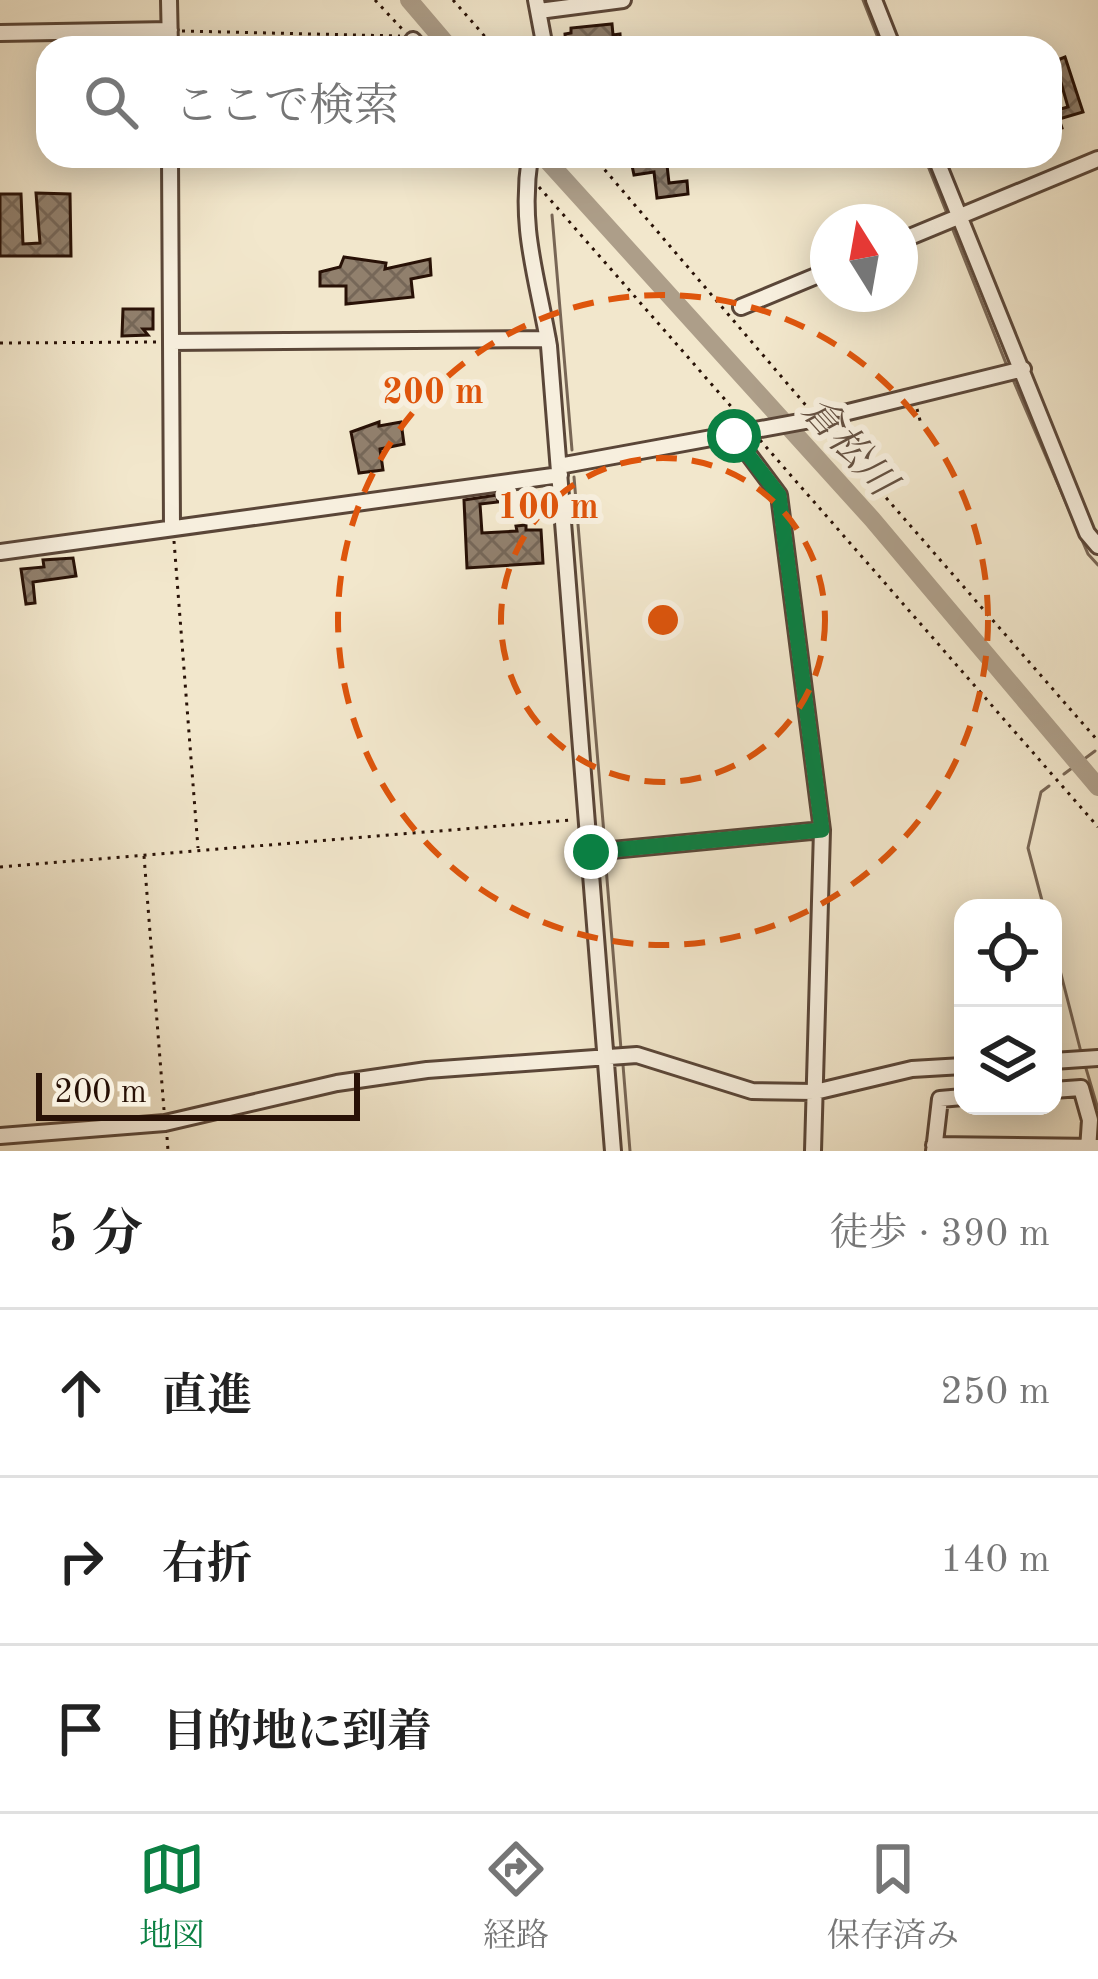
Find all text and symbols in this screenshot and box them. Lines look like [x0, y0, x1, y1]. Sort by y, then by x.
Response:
search box [36, 36, 1062, 168]
icon: search [78, 69, 144, 135]
text: ここで検索 [174, 86, 399, 131]
north arrow [810, 204, 918, 312]
text: 200 m [382, 376, 484, 412]
water label: 倉松川 [794, 389, 906, 507]
route start [707, 409, 761, 463]
text: 100 m [497, 491, 599, 527]
centre of rings [642, 599, 684, 641]
route end [564, 825, 618, 879]
map controls [954, 899, 1062, 1115]
button: locate [954, 899, 1062, 1007]
button: layers [954, 1007, 1062, 1115]
scale bar [36, 1067, 360, 1120]
text: 200 m [54, 1077, 147, 1110]
text: 5 分 [48, 1211, 143, 1262]
text: 徒歩 · 390 m [829, 1215, 1050, 1254]
icon: ahead [48, 1360, 114, 1426]
text: 250 m [940, 1373, 1050, 1412]
text: 直進 [162, 1376, 252, 1421]
icon: right [48, 1528, 114, 1594]
text: 140 m [940, 1541, 1050, 1580]
text: 右折 [162, 1544, 252, 1589]
icon: arrive [48, 1696, 114, 1762]
text: 目的地に到着 [162, 1712, 432, 1757]
tab: 地図 [139, 1836, 205, 1958]
tab: 経路 [483, 1836, 549, 1958]
tab: 保存済み [827, 1836, 959, 1958]

